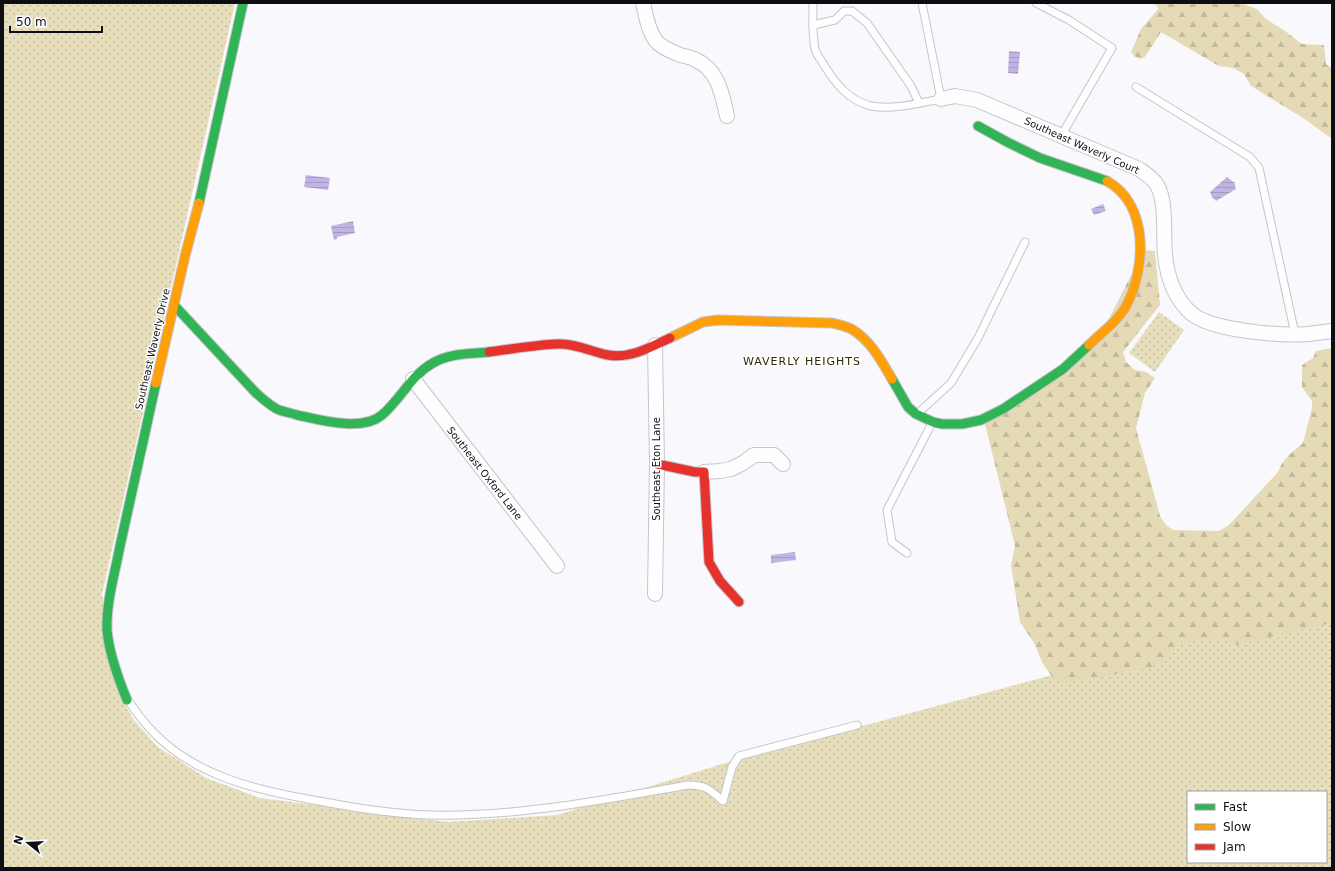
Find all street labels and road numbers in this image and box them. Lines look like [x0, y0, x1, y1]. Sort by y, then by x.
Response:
street label: Southeast Waverly Court [1023, 115, 1141, 176]
street label: Southeast Waverly Drive [133, 288, 172, 411]
street label: Southeast Eton Lane [651, 417, 662, 521]
street label: Southeast Oxford Lane [445, 425, 524, 522]

